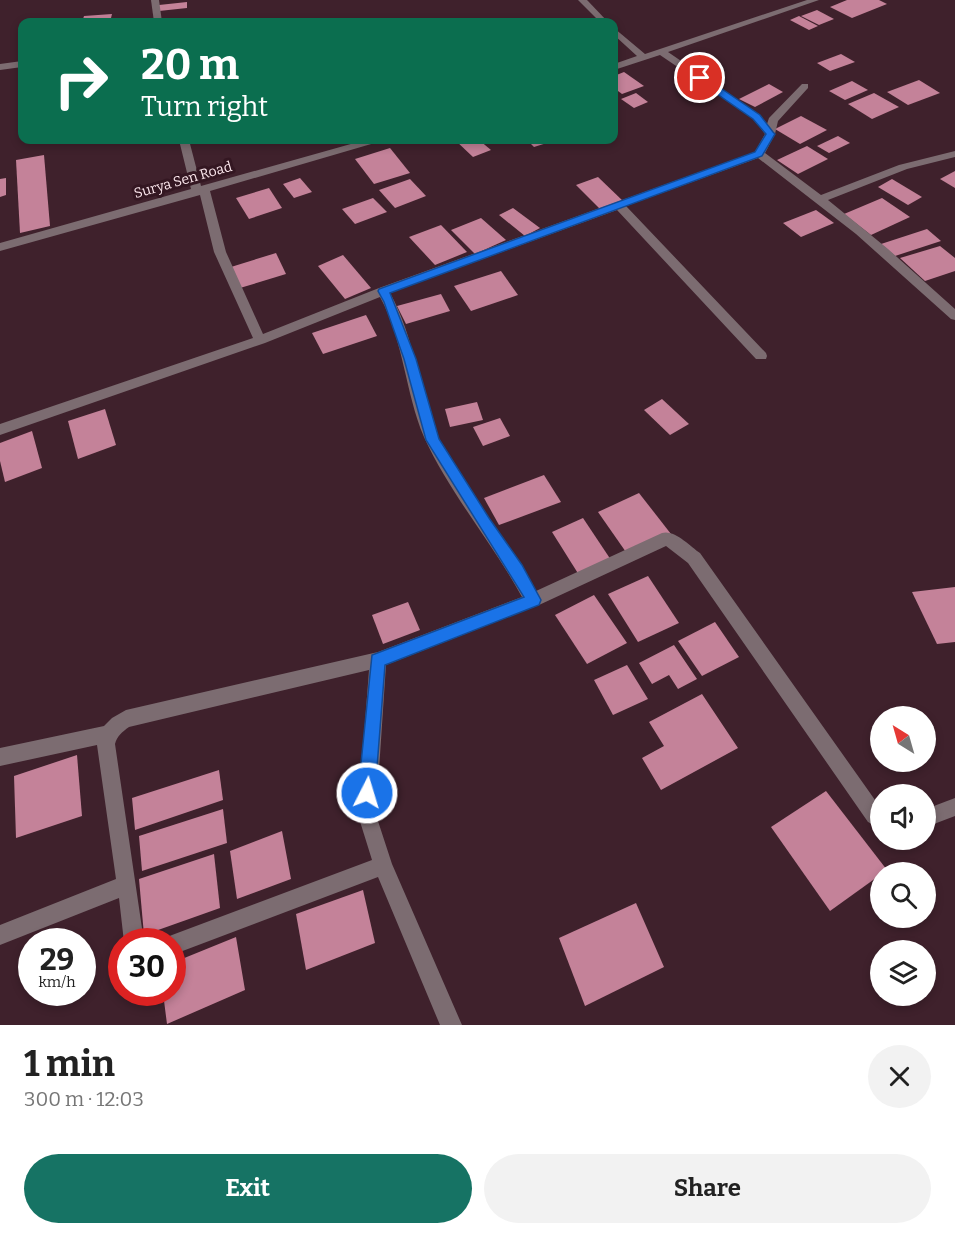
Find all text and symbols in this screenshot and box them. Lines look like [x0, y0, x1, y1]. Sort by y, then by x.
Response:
text: 20 m [141, 40, 239, 90]
icon: right [42, 42, 120, 120]
pin [674, 52, 725, 103]
icon: arrive [683, 61, 716, 94]
text: Turn right [141, 91, 268, 123]
street label: Surya Sen Road [132, 158, 234, 202]
north arrow [870, 706, 936, 772]
map controls [870, 706, 936, 1006]
position arrow [335, 761, 399, 825]
button: sound [870, 784, 936, 850]
button: search [870, 862, 936, 928]
speed limit sign: 30 [108, 928, 186, 1006]
button: layers [870, 940, 936, 1006]
text: 29 [40, 942, 74, 978]
text: km/h [38, 973, 76, 991]
text: 1 min [24, 1042, 115, 1086]
button: close [868, 1045, 931, 1108]
text: 300 m · 12:03 [24, 1087, 144, 1111]
button: Exit [24, 1154, 472, 1223]
button: Share [484, 1154, 931, 1223]

